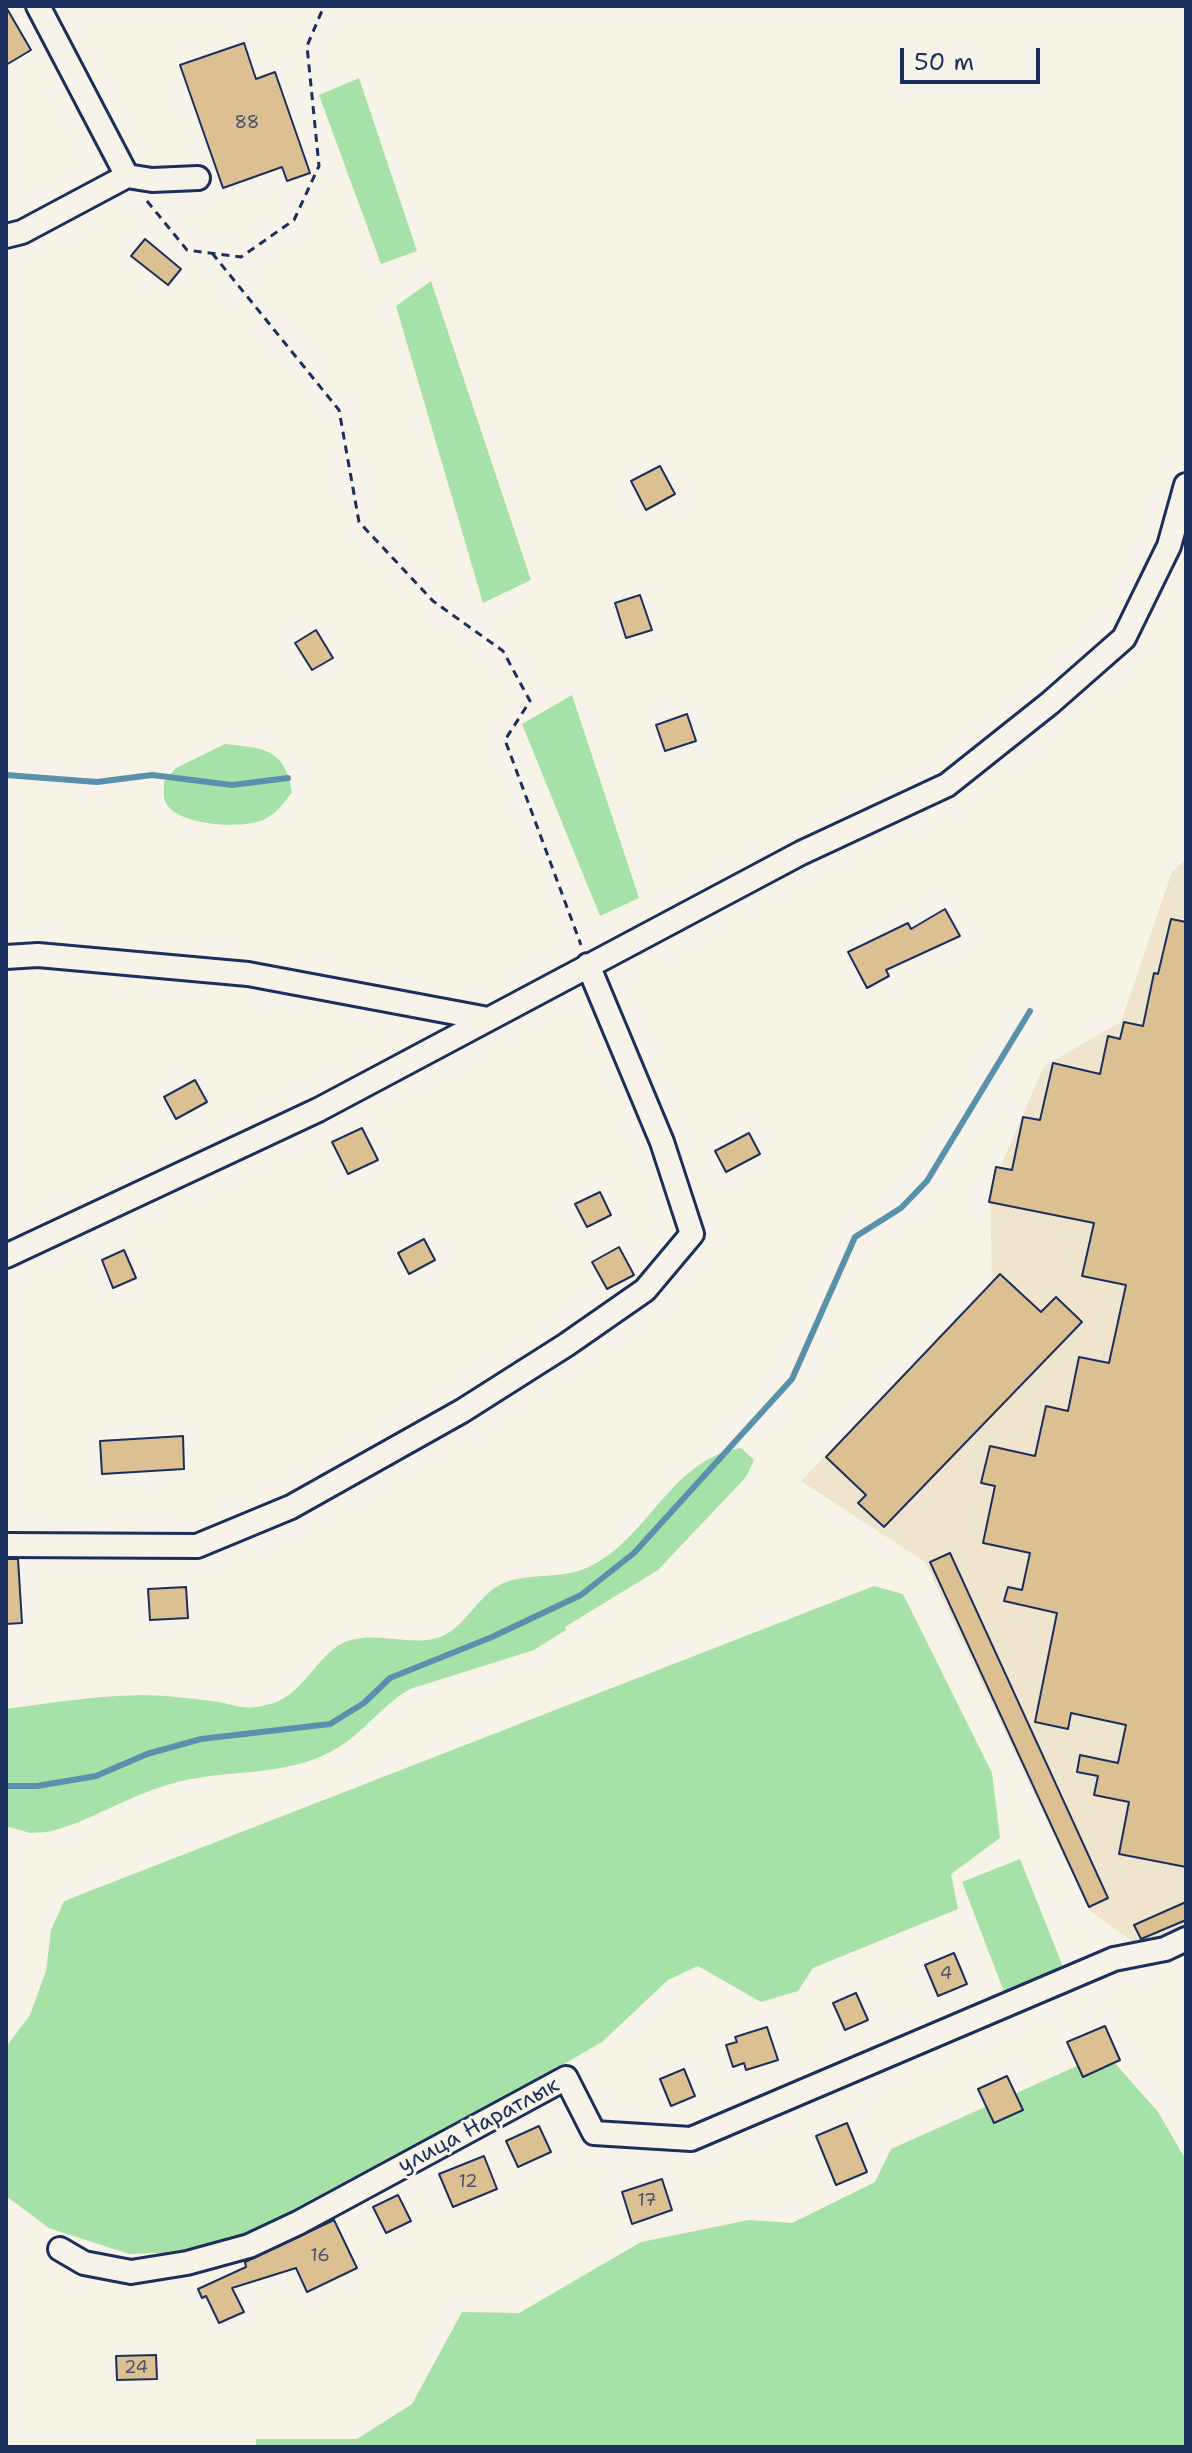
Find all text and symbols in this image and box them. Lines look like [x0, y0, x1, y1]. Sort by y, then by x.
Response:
scale bar [904, 32, 1044, 82]
text: 50 m [914, 46, 974, 78]
house number: 88 [235, 112, 259, 134]
house number: 4 [940, 1963, 952, 1985]
street label: улица Наратлык [394, 2072, 564, 2180]
house number: 12 [458, 2171, 478, 2193]
house number: 17 [637, 2190, 657, 2212]
house number: 16 [310, 2245, 330, 2267]
house number: 24 [124, 2357, 148, 2379]

